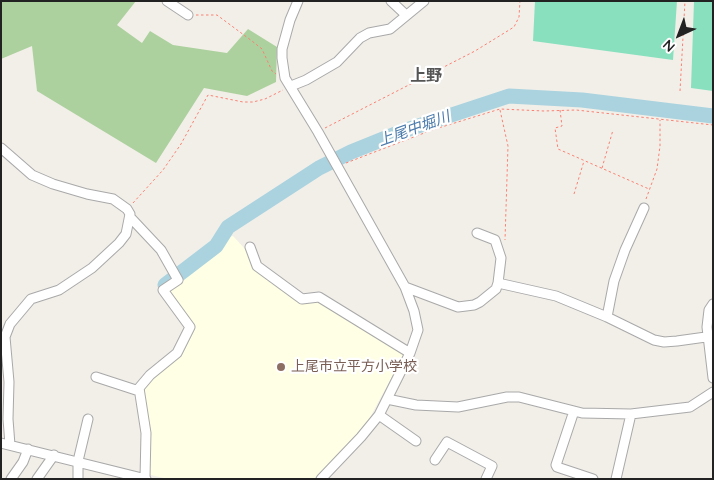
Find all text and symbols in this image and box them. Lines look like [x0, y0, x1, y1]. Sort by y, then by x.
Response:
north arrow [654, 10, 704, 60]
text: N [659, 36, 679, 56]
district label: 上野 [410, 66, 442, 86]
water label: 上尾中堀川 [376, 108, 452, 150]
place label: 上尾市立平方小学校 [291, 359, 417, 375]
marker: 上尾市立平方小学校 [275, 361, 287, 373]

